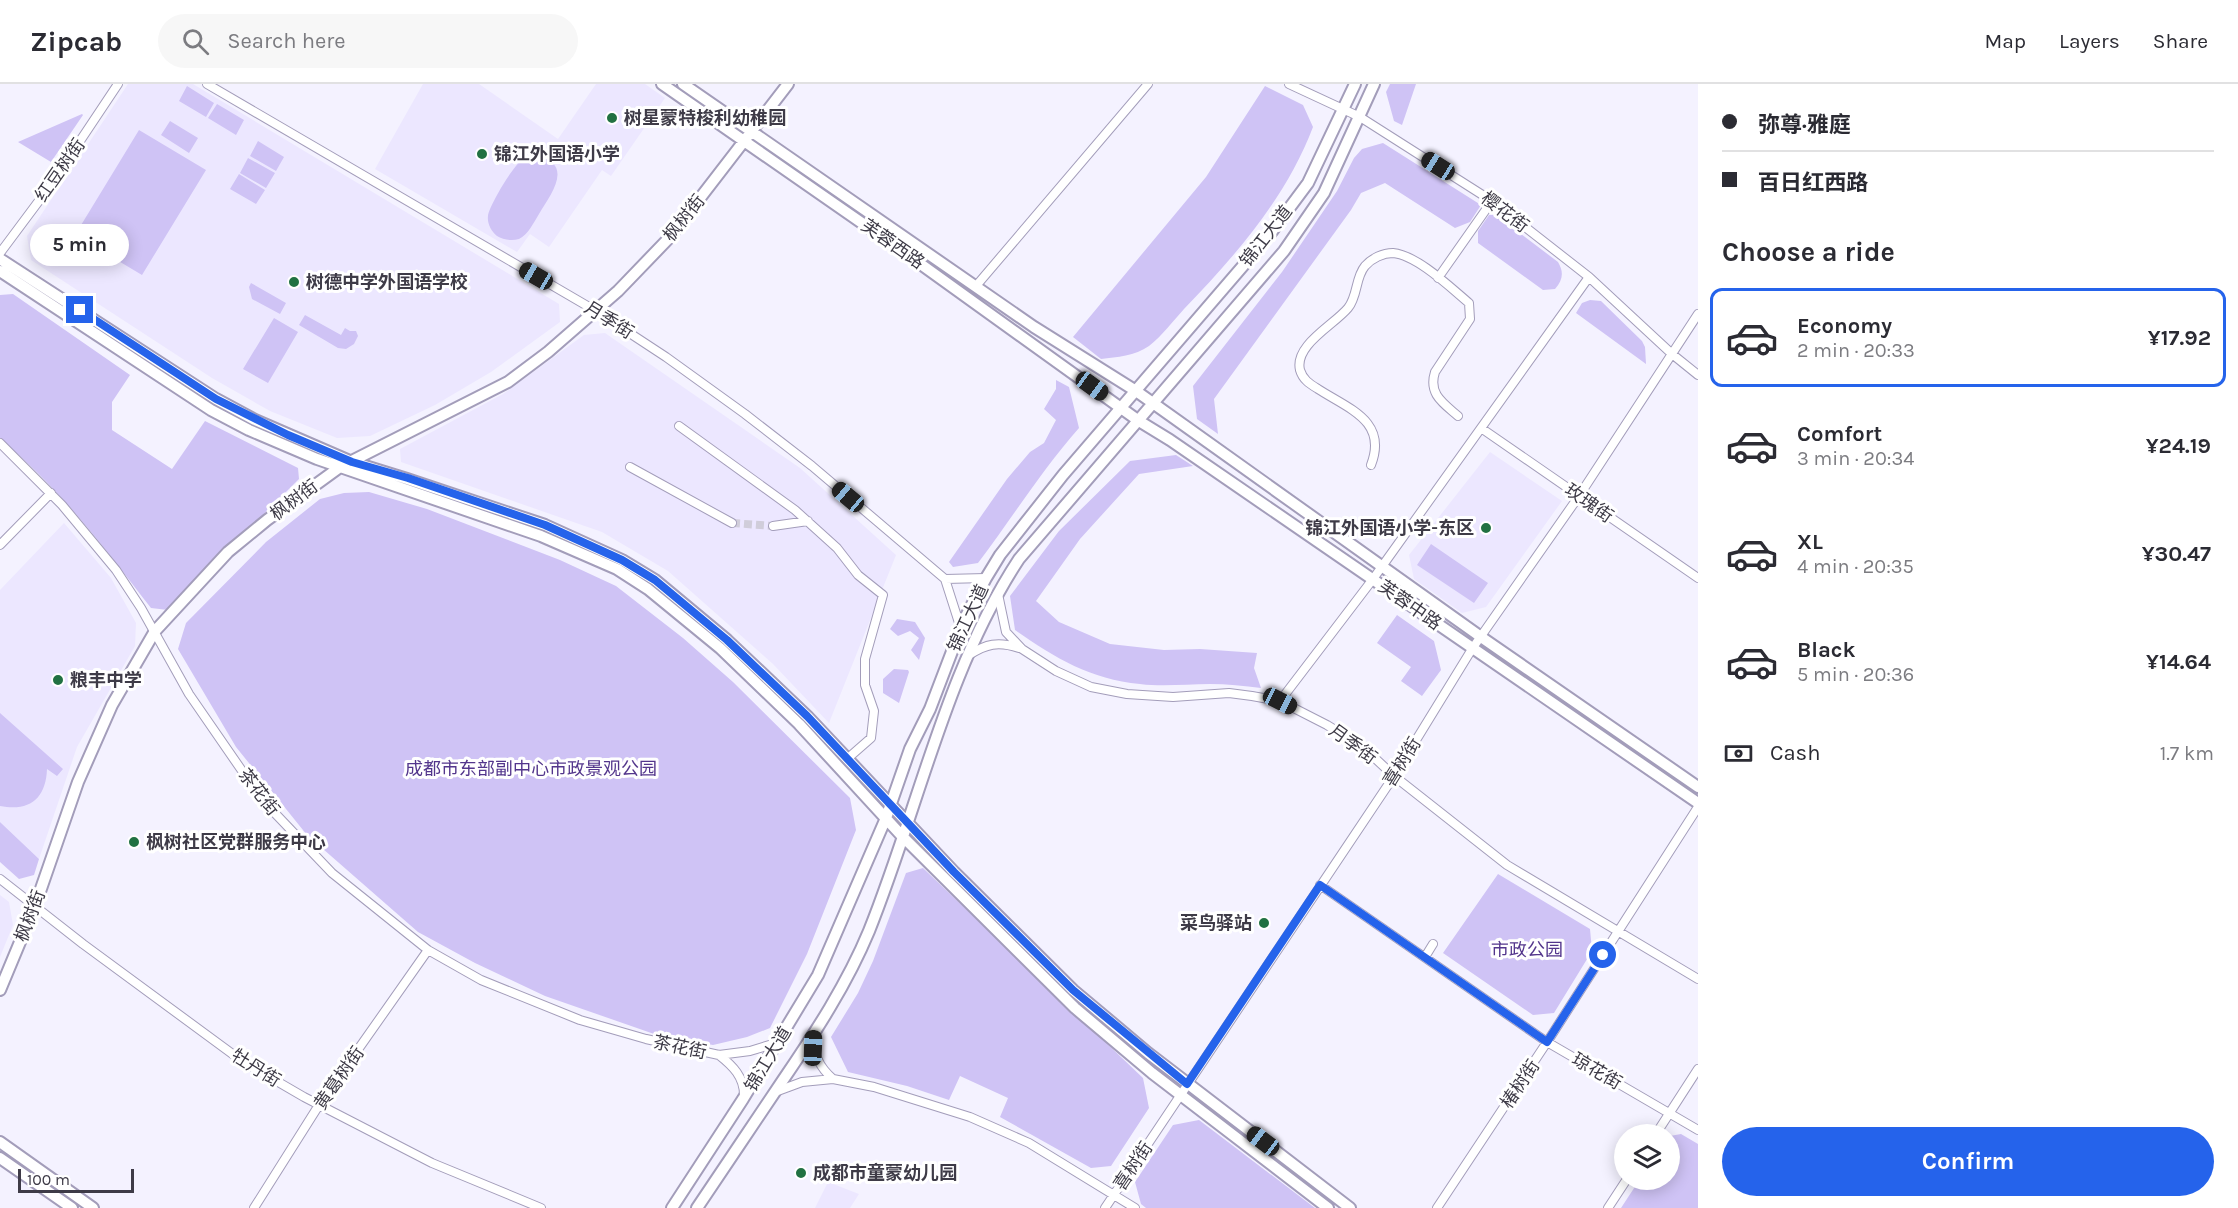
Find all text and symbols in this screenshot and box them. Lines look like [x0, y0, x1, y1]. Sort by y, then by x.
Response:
search box [158, 14, 578, 68]
text: Zipcab [30, 25, 122, 58]
icon: search [179, 25, 212, 58]
text: Search here [227, 28, 346, 54]
text: Map [1984, 29, 2026, 53]
text: Layers [2059, 29, 2120, 53]
text: Share [2153, 29, 2208, 53]
place label: 树星蒙特梭利幼稚园 [624, 107, 786, 129]
marker: 树星蒙特梭利幼稚园 [605, 111, 619, 125]
text: 弥尊·雅庭 [1758, 112, 1851, 138]
street label: 红豆树街 [30, 134, 90, 206]
place label: 锦江外国语小学 [494, 143, 620, 165]
marker: 锦江外国语小学 [475, 147, 489, 161]
car [1418, 149, 1458, 183]
text: 百日红西路 [1758, 170, 1868, 196]
street label: 樱花街 [1477, 187, 1533, 237]
street label: 枫树街 [658, 190, 710, 246]
street label: 锦江大道 [1235, 201, 1297, 271]
street label: 芙蓉西路 [857, 214, 929, 274]
callout: 5 min [31, 223, 130, 265]
text: 5 min [52, 233, 107, 256]
text: Choose a ride [1722, 236, 1895, 268]
car [516, 259, 556, 293]
place label: 树德中学外国语学校 [306, 271, 468, 293]
marker: 树德中学外国语学校 [287, 275, 301, 289]
route end [66, 296, 93, 323]
street label: 月季街 [580, 296, 638, 344]
icon: car [1725, 311, 1779, 365]
text: Economy [1797, 313, 1892, 339]
text: ¥17.92 [2148, 325, 2211, 351]
text: 2 min · 20:33 [1797, 339, 1915, 362]
car [1072, 368, 1112, 404]
icon: car [1725, 419, 1779, 473]
text: Comfort [1797, 421, 1882, 447]
text: ¥24.19 [2146, 433, 2211, 459]
text: 3 min · 20:34 [1797, 447, 1914, 470]
street label: 枫树街 [266, 475, 322, 525]
car [828, 479, 868, 515]
street label: 玫瑰街 [1561, 479, 1617, 527]
place label: 锦江外国语小学-东区 [1305, 517, 1474, 539]
marker: 锦江外国语小学-东区 [1479, 521, 1493, 535]
icon: car [1725, 527, 1779, 581]
text: XL [1797, 529, 1823, 555]
text: ¥30.47 [2142, 541, 2211, 567]
text: 4 min · 20:35 [1797, 555, 1914, 578]
street label: 芙蓉中路 [1374, 575, 1446, 635]
street label: 锦江大道 [943, 581, 993, 655]
icon: car [1725, 635, 1779, 689]
text: Black [1797, 637, 1856, 663]
text: ¥14.64 [2146, 649, 2211, 675]
text: 5 min · 20:36 [1797, 663, 1914, 686]
place label: 粮丰中学 [70, 669, 142, 691]
marker: 粮丰中学 [51, 673, 65, 687]
car [1260, 685, 1300, 717]
street label: 月季街 [1325, 719, 1381, 769]
street label: 喜树街 [1378, 733, 1426, 791]
icon: cash [1722, 737, 1755, 770]
text: Cash [1770, 740, 1820, 766]
text: 1.7 km [2160, 742, 2214, 765]
park label: 成都市东部副中心市政景观公园 [405, 758, 657, 780]
street label: 茶花街 [234, 764, 284, 820]
place label: 枫树社区党群服务中心 [146, 831, 326, 853]
marker: 枫树社区党群服务中心 [127, 835, 141, 849]
street label: 枫树街 [10, 887, 50, 945]
place label: 菜鸟驿站 [1180, 912, 1252, 934]
marker: 菜鸟驿站 [1257, 916, 1271, 930]
park label: 市政公园 [1491, 939, 1563, 961]
route start [1589, 941, 1616, 968]
street label: 锦江大道 [740, 1022, 796, 1096]
car [803, 1030, 823, 1066]
street label: 茶花街 [651, 1031, 709, 1063]
street label: 黄葛树街 [309, 1042, 369, 1114]
street label: 牡丹街 [227, 1044, 285, 1092]
street label: 琼花街 [1568, 1048, 1626, 1094]
street label: 椿树街 [1496, 1055, 1544, 1113]
car [1243, 1123, 1283, 1159]
map controls [1614, 1124, 1680, 1190]
button: layers [1614, 1124, 1680, 1190]
button: Confirm [1722, 1127, 2214, 1196]
street label: 喜树街 [1109, 1137, 1157, 1195]
place label: 成都市童蒙幼儿园 [813, 1162, 957, 1184]
scale bar [18, 1166, 134, 1194]
marker: 成都市童蒙幼儿园 [794, 1166, 808, 1180]
text: 100 m [27, 1170, 70, 1189]

